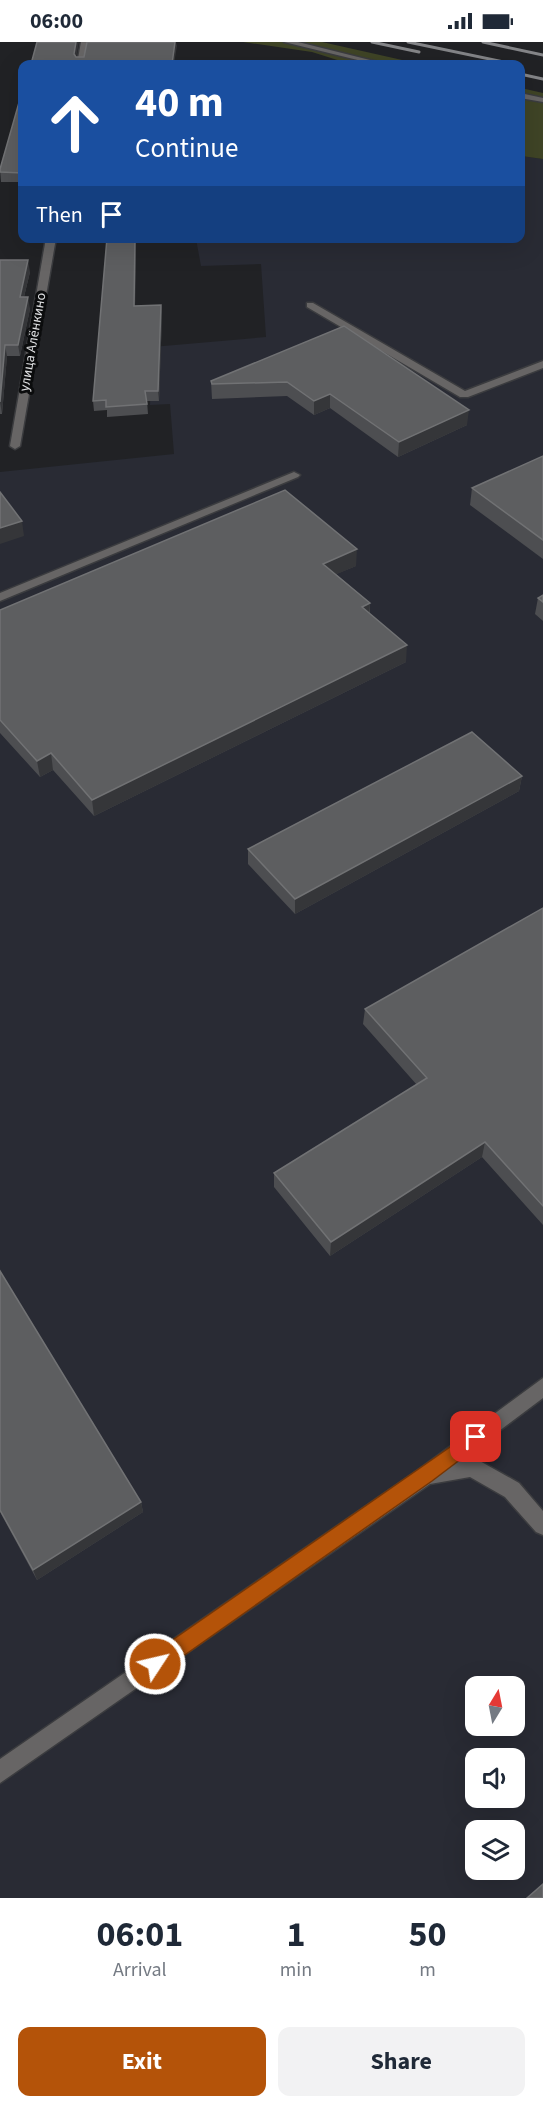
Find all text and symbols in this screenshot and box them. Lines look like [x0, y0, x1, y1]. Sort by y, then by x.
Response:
text: 06:00 [30, 5, 83, 37]
text: 40 m [135, 73, 224, 133]
icon: ahead [36, 84, 114, 162]
text: Continue [135, 129, 238, 168]
icon: arrive [95, 198, 128, 231]
text: Then [36, 199, 83, 231]
street label: улица Алёнкино [14, 291, 52, 393]
pin [450, 1411, 501, 1462]
icon: arrive [459, 1420, 492, 1453]
position arrow [123, 1632, 187, 1696]
north arrow [465, 1676, 525, 1736]
map controls [465, 1676, 525, 1880]
button: sound [465, 1748, 525, 1808]
button: layers [465, 1820, 525, 1880]
text: 06:01 [96, 1909, 183, 1960]
text: 1 [286, 1909, 305, 1960]
text: 50 [409, 1909, 447, 1960]
text: Arrival [113, 1956, 167, 1984]
text: min [280, 1956, 312, 1984]
text: m [419, 1956, 436, 1984]
button: Exit [18, 2027, 266, 2096]
button: Share [278, 2027, 525, 2096]

